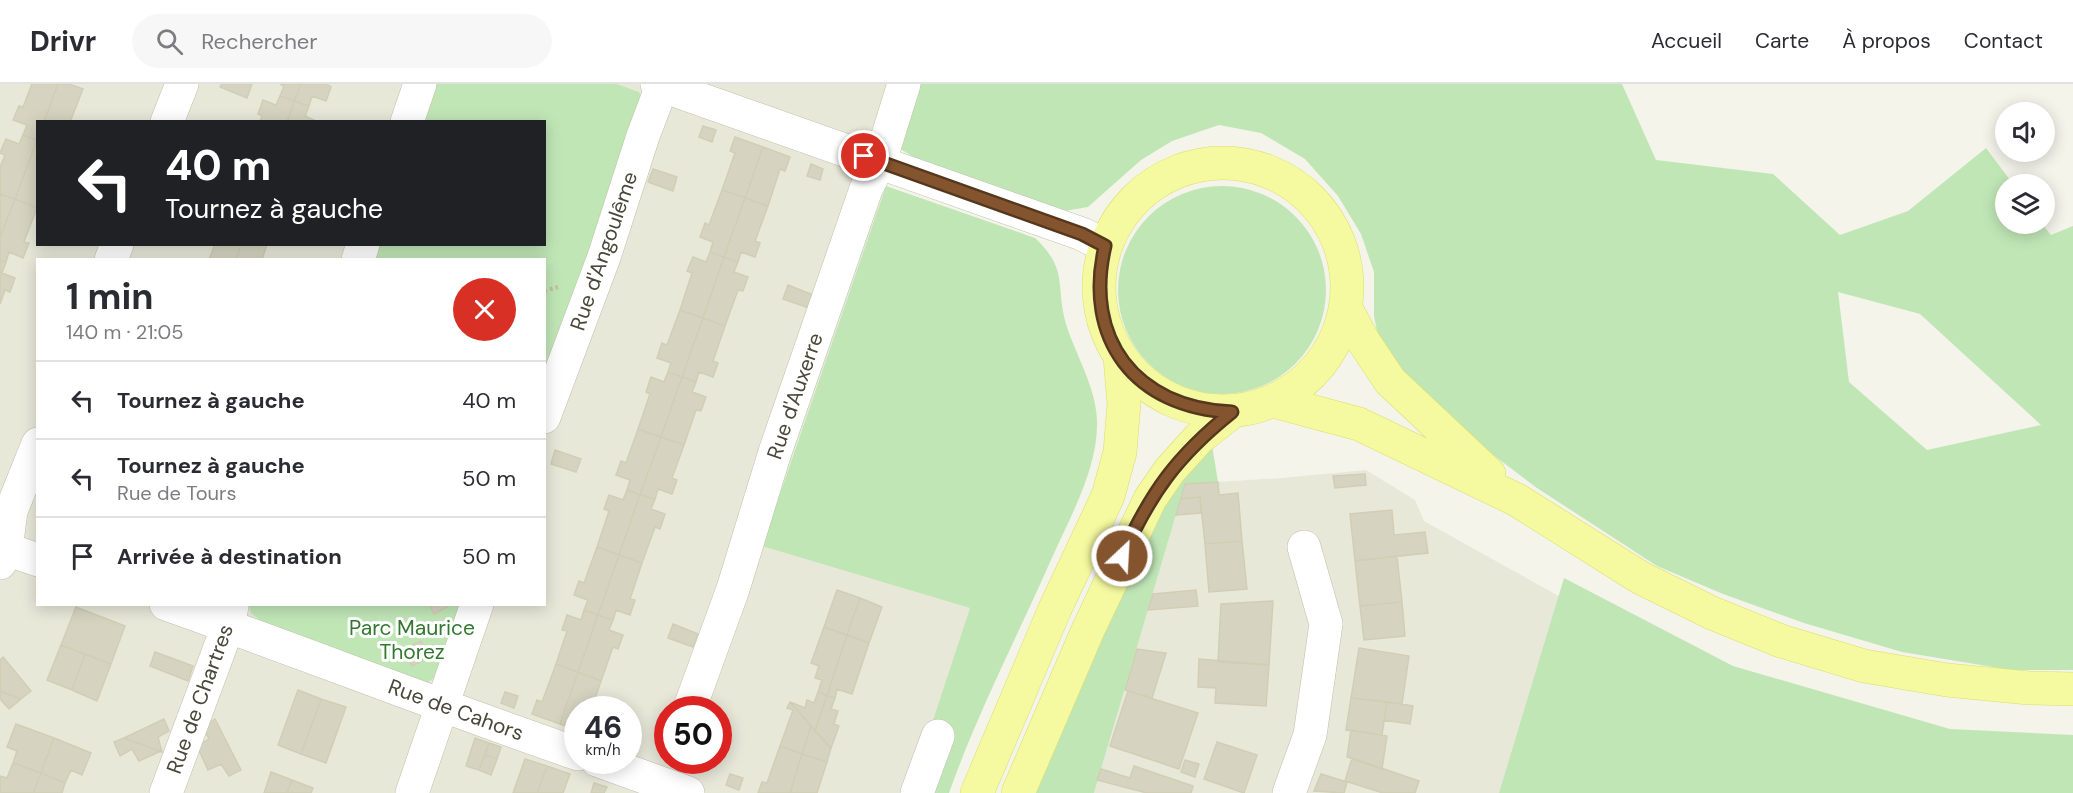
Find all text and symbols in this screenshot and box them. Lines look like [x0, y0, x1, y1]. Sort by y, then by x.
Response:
search box [132, 14, 552, 68]
text: Drivr [30, 23, 96, 60]
icon: search [153, 25, 186, 58]
text: Rechercher [201, 27, 317, 56]
text: Accueil [1651, 27, 1722, 55]
text: Carte [1755, 27, 1809, 55]
text: À propos [1842, 27, 1931, 55]
text: Contact [1964, 27, 2043, 55]
map controls [1995, 102, 2055, 234]
button: sound [1995, 102, 2055, 162]
pin [838, 130, 889, 181]
text: 40 m [165, 138, 271, 193]
icon: arrive [847, 139, 880, 172]
icon: left [66, 144, 144, 222]
street label: Rue d'Angoulême [564, 168, 644, 334]
button: layers [1995, 174, 2055, 234]
text: Tournez à gauche [165, 191, 383, 226]
text: 1 min [66, 273, 154, 320]
button: close [453, 278, 516, 341]
text: 140 m · 21:05 [66, 319, 183, 345]
street label: Rue d'Auxerre [760, 329, 830, 463]
icon: left [66, 384, 99, 417]
text: Tournez à gauche [117, 386, 305, 415]
text: 40 m [462, 386, 516, 415]
text: Tournez à gauche [117, 451, 305, 480]
icon: left [66, 462, 99, 495]
text: 50 m [462, 464, 516, 493]
text: Rue de Tours [117, 480, 236, 506]
position arrow [1090, 524, 1154, 588]
icon: arrive [66, 540, 99, 573]
text: Arrivée à destination [117, 542, 342, 571]
text: 50 m [462, 542, 516, 571]
park label: Parc Maurice Thorez [349, 614, 475, 666]
street label: Rue de Chartres [160, 620, 240, 778]
street label: Rue de Cahors [384, 673, 528, 747]
speed limit sign: 50 [654, 696, 732, 774]
text: 46 [584, 708, 622, 747]
text: km/h [585, 740, 621, 760]

